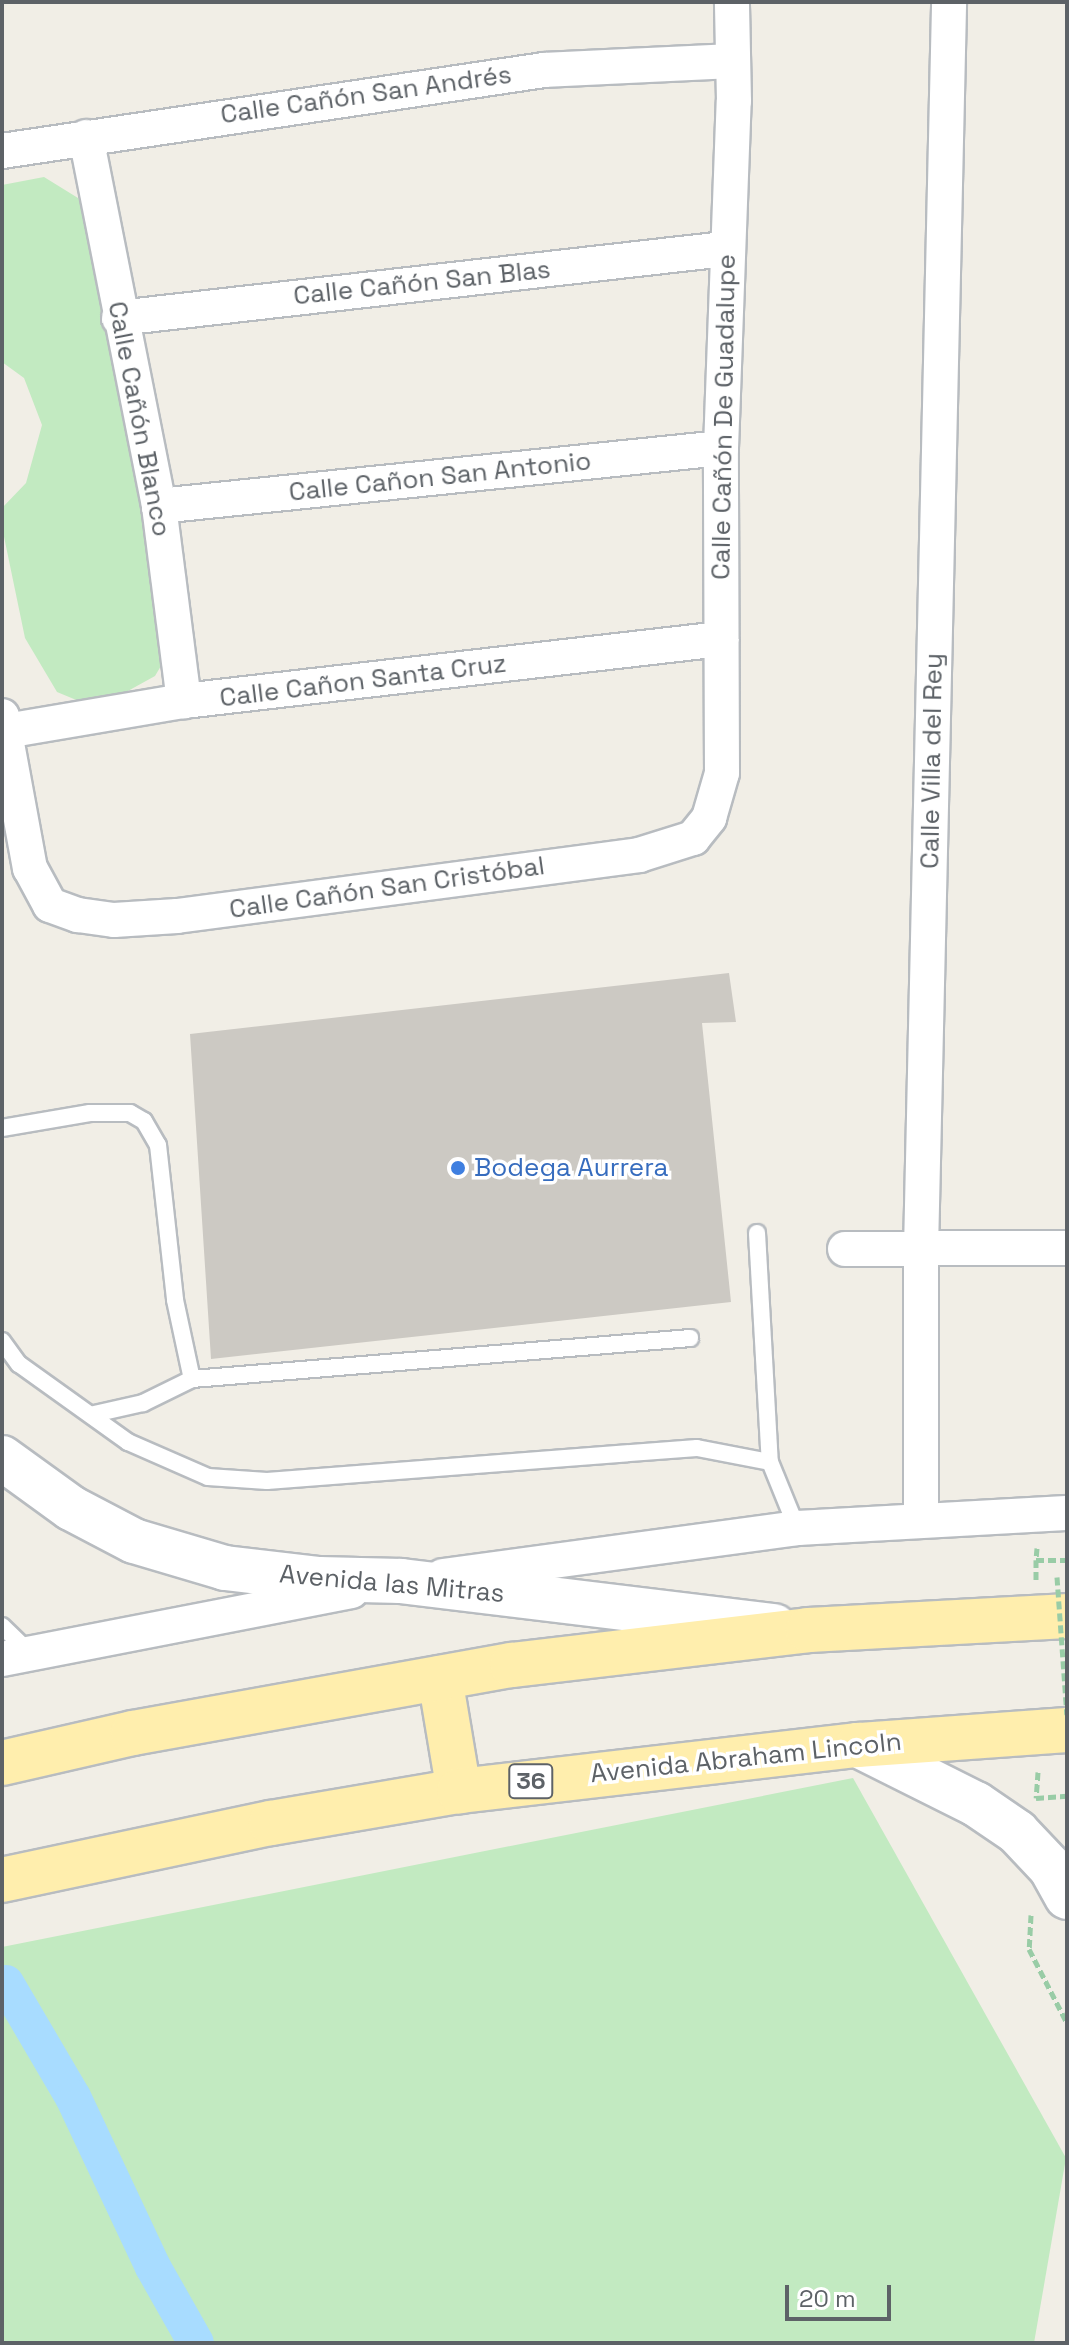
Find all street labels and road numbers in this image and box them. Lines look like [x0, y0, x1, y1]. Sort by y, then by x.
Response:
street label: Calle Cañón San Andrés [218, 59, 514, 131]
street label: Calle Cañón San Blas [292, 254, 552, 312]
street label: Calle Cañón De Guadalupe [706, 254, 742, 580]
street label: Calle Cañón Blanco [101, 299, 177, 539]
street label: Calle Cañon San Antonio [287, 446, 593, 508]
street label: Calle Cañon Santa Cruz [218, 648, 508, 714]
street label: Calle Villa del Rey [915, 653, 949, 869]
street label: Calle Cañón San Cristóbal [227, 850, 547, 926]
street label: Avenida las Mitras [278, 1559, 506, 1609]
street label: Avenida Abraham Lincoln [589, 1726, 903, 1790]
road number: 36 [507, 1761, 555, 1801]

